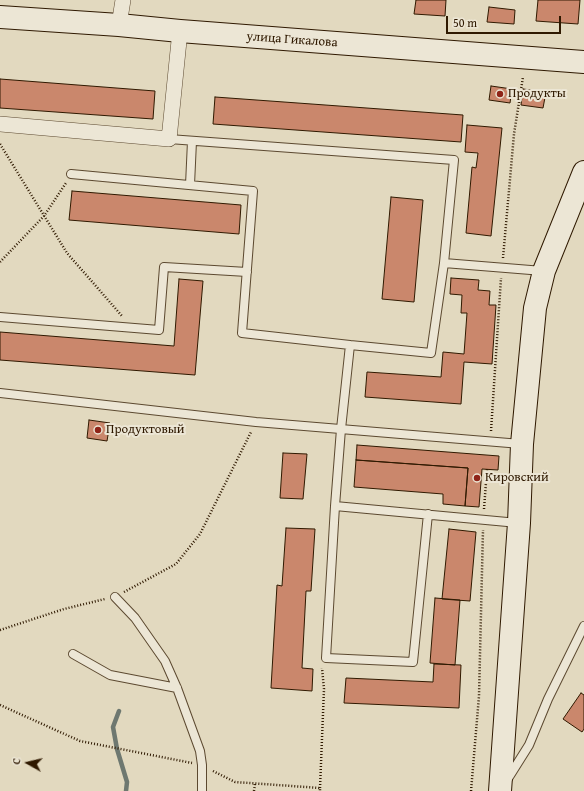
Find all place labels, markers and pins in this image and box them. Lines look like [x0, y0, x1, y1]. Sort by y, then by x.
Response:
place label: Продукты [508, 86, 566, 102]
marker: Продукты [495, 89, 505, 99]
place label: Продуктовый [106, 422, 185, 438]
marker: Продуктовый [93, 425, 103, 435]
place label: Кировский [485, 470, 549, 486]
marker: Кировский [472, 473, 482, 483]

